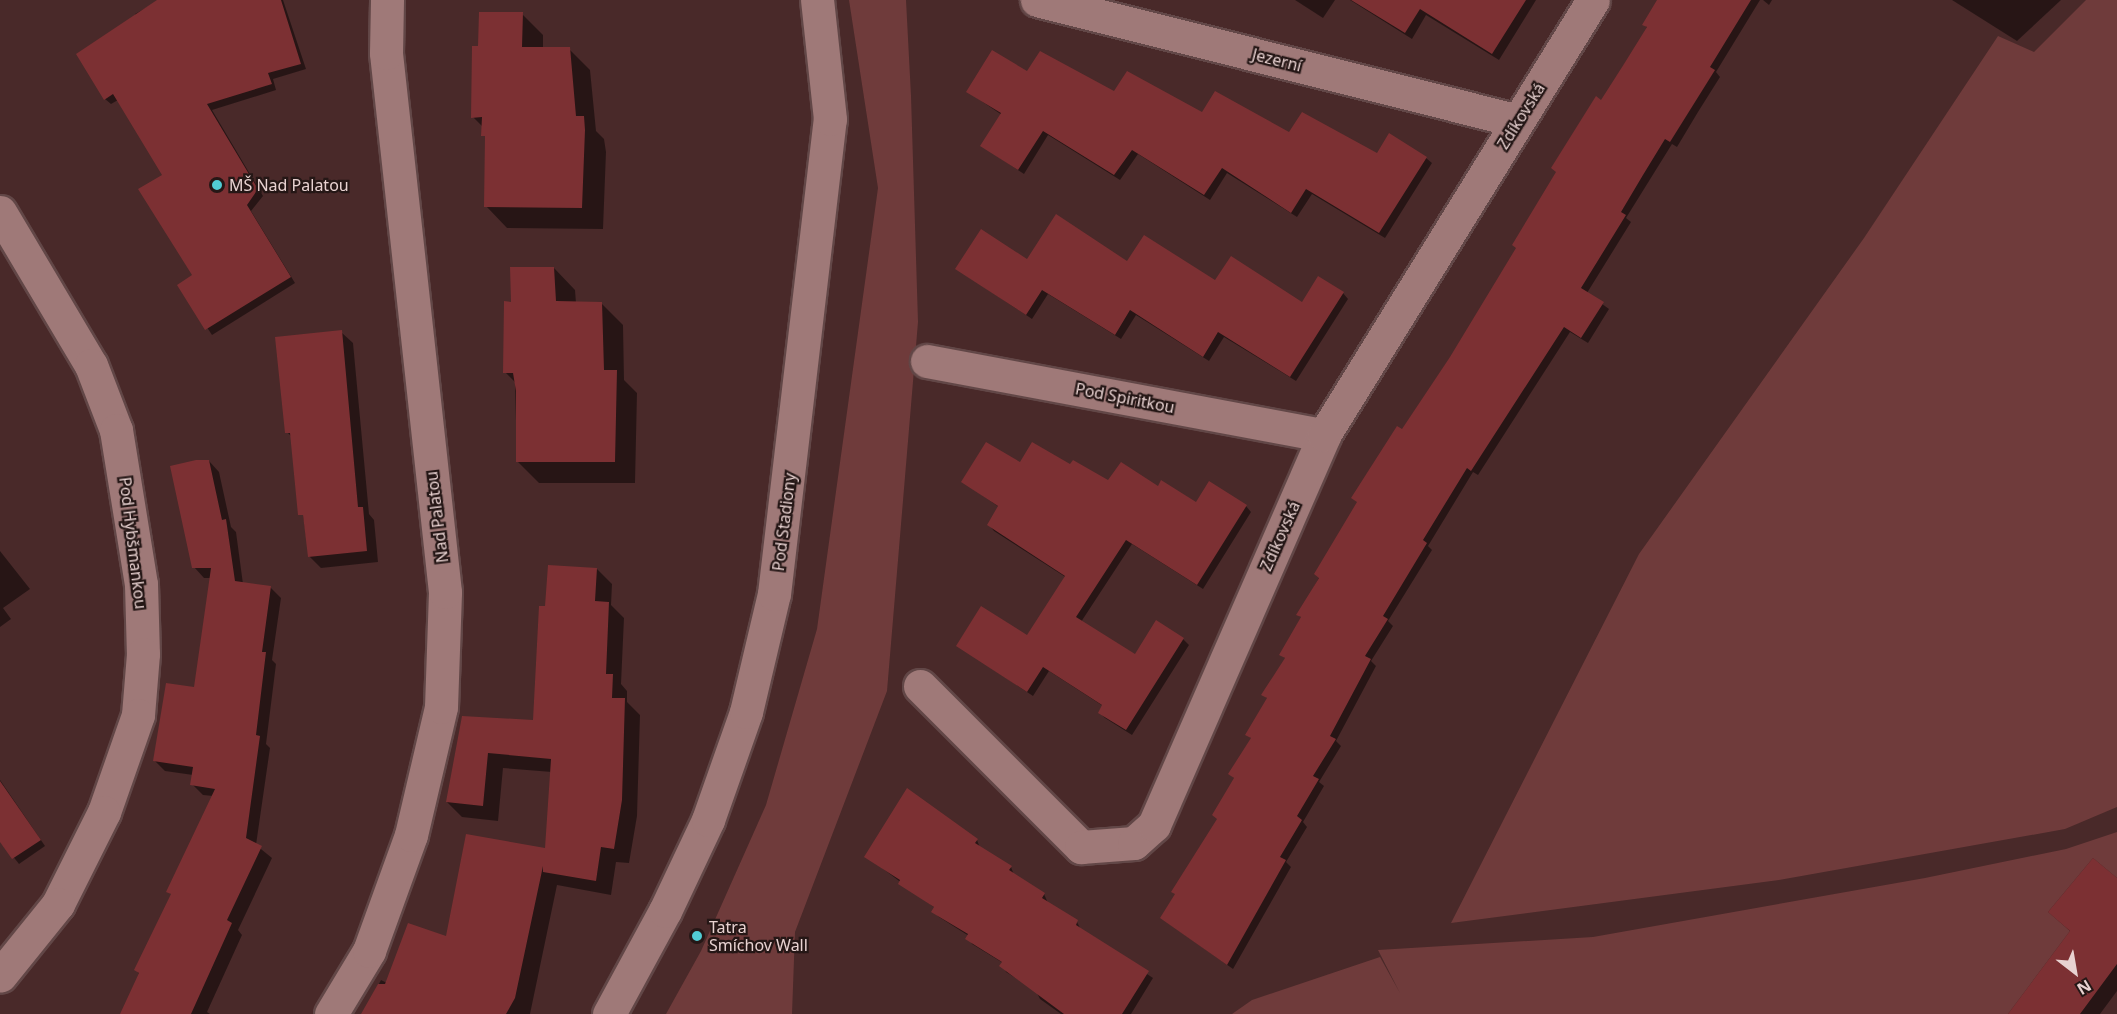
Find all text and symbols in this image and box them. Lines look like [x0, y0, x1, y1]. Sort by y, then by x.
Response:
street label: Jezerní [1250, 45, 1304, 75]
street label: Zdíkovská [1493, 79, 1549, 153]
place label: MŠ Nad Palatou [229, 175, 349, 195]
marker: MŠ Nad Palatou [210, 178, 224, 192]
street label: Pod Spiritkou [1074, 379, 1176, 417]
street label: Nad Palatou [422, 470, 452, 564]
street label: Pod Stadiony [768, 472, 800, 572]
street label: Pod Hybšmankou [115, 476, 151, 610]
street label: Zdíkovská [1256, 498, 1304, 574]
place label: Tatra Smíchov Wall [709, 917, 808, 955]
marker: Tatra Smíchov Wall [690, 929, 704, 943]
north arrow [2045, 942, 2105, 1002]
text: N [2073, 975, 2096, 1000]

